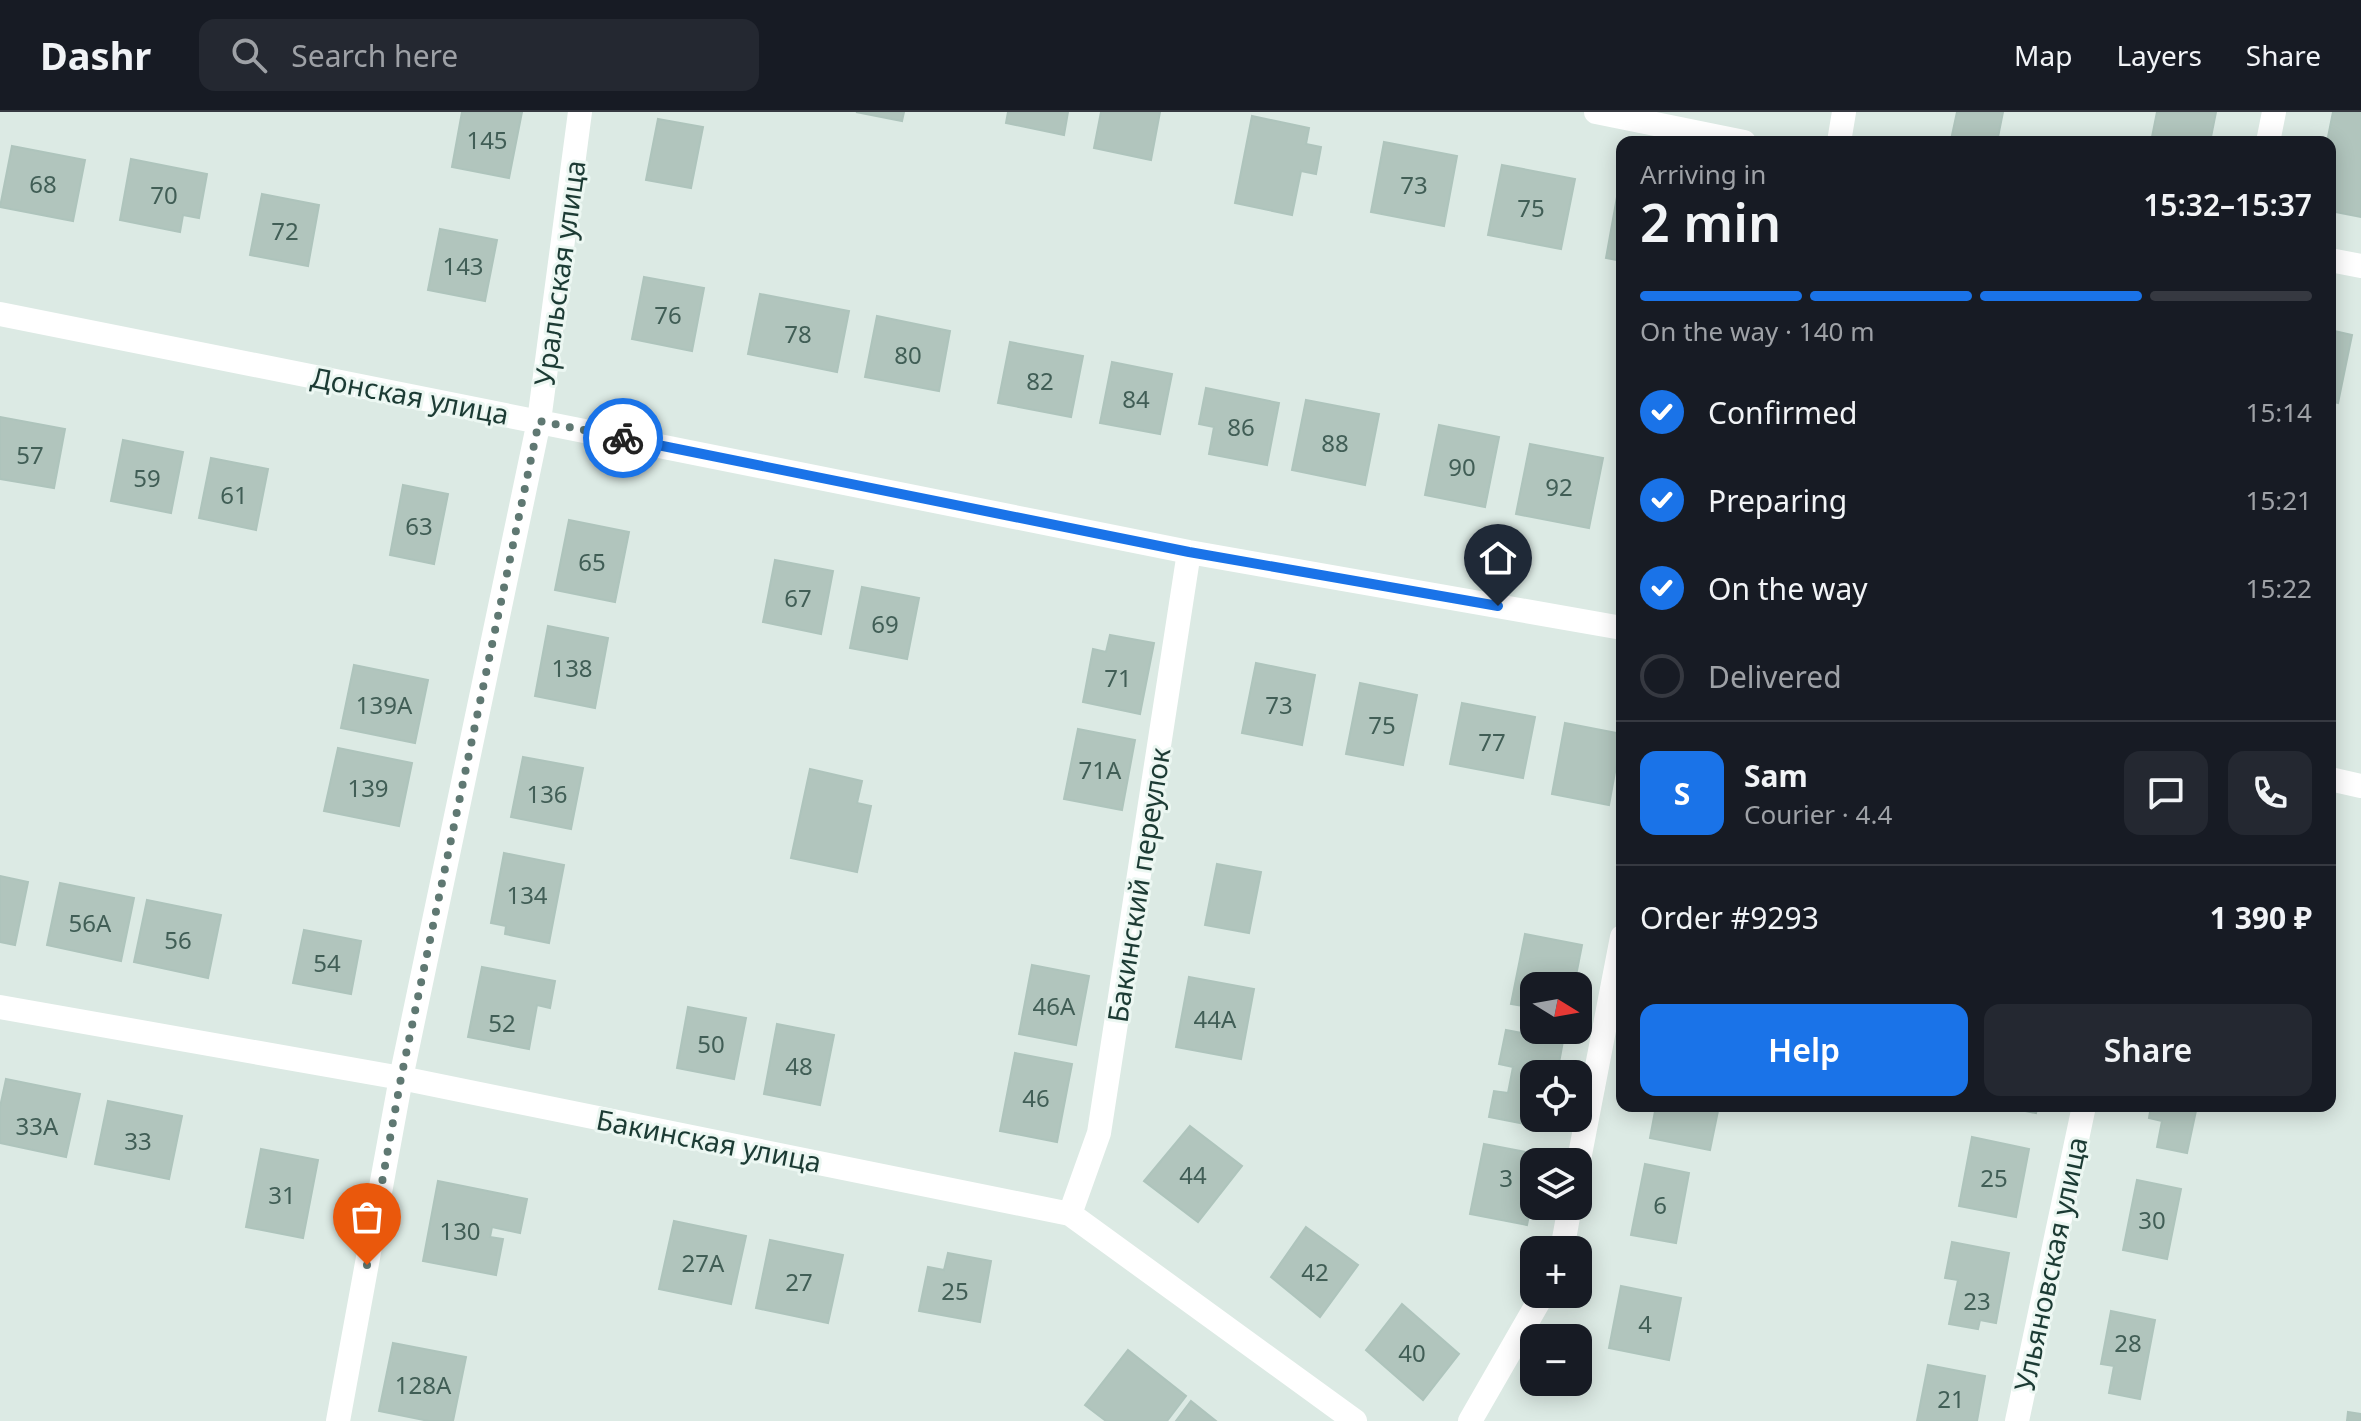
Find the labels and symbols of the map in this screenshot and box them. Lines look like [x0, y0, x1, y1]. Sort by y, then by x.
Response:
house number: 145 [466, 123, 508, 156]
street label: Уральская улица [524, 158, 594, 388]
house number: 68 [29, 167, 57, 200]
house number: 73 [1400, 168, 1428, 201]
house number: 70 [150, 178, 178, 211]
house number: 75 [1517, 191, 1545, 224]
house number: 72 [271, 214, 299, 247]
house number: 143 [442, 249, 484, 282]
house number: 76 [654, 298, 682, 331]
house number: 78 [784, 317, 812, 350]
house number: 80 [894, 338, 922, 371]
street label: Донская улица [308, 357, 512, 433]
house number: 82 [1026, 364, 1054, 397]
house number: 84 [1122, 382, 1150, 415]
courier [583, 398, 663, 478]
house number: 86 [1227, 410, 1255, 443]
house number: 88 [1321, 426, 1349, 459]
house number: 57 [16, 438, 44, 471]
house number: 90 [1448, 450, 1476, 483]
house number: 59 [133, 461, 161, 494]
house number: 92 [1545, 470, 1573, 503]
house number: 61 [220, 478, 248, 511]
house number: 63 [405, 509, 433, 542]
pin [1464, 524, 1532, 606]
house number: 65 [578, 545, 606, 578]
house number: 67 [784, 581, 812, 614]
house number: 69 [871, 607, 899, 640]
house number: 138 [551, 651, 593, 684]
house number: 71 [1104, 661, 1132, 694]
house number: 139А [356, 688, 413, 721]
house number: 73 [1265, 688, 1293, 721]
house number: 75 [1368, 708, 1396, 741]
house number: 77 [1478, 725, 1506, 758]
street label: Бакинский переулок [1098, 745, 1179, 1025]
house number: 71А [1079, 753, 1122, 786]
house number: 139 [347, 771, 389, 804]
house number: 136 [526, 777, 568, 810]
house number: 134 [506, 878, 548, 911]
house number: 56А [69, 906, 112, 939]
house number: 56 [164, 923, 192, 956]
house number: 54 [313, 946, 341, 979]
north arrow [1520, 972, 1592, 1044]
house number: 46А [1033, 989, 1076, 1022]
house number: 44А [1194, 1002, 1237, 1035]
house number: 52 [488, 1006, 516, 1039]
house number: 50 [697, 1027, 725, 1060]
house number: 48 [785, 1049, 813, 1082]
house number: 46 [1022, 1081, 1050, 1114]
street label: Бакинская улица [593, 1100, 825, 1180]
house number: 33А [16, 1109, 59, 1142]
house number: 33 [124, 1124, 152, 1157]
street label: Ульяновская улица [2004, 1133, 2096, 1395]
house number: 44 [1179, 1158, 1207, 1191]
house number: 3 [1499, 1161, 1513, 1194]
house number: 25 [1980, 1161, 2008, 1194]
house number: 31 [268, 1178, 296, 1211]
pin [333, 1183, 401, 1265]
house number: 6 [1653, 1188, 1667, 1221]
house number: 30 [2138, 1203, 2166, 1236]
house number: 130 [439, 1214, 481, 1247]
house number: 27А [682, 1246, 725, 1279]
house number: 42 [1301, 1255, 1329, 1288]
house number: 27 [785, 1265, 813, 1298]
house number: 25 [941, 1274, 969, 1307]
house number: 23 [1963, 1284, 1991, 1317]
house number: 4 [1638, 1307, 1652, 1340]
house number: 28 [2114, 1326, 2142, 1359]
house number: 40 [1398, 1336, 1426, 1369]
house number: 128А [395, 1368, 452, 1401]
house number: 21 [1937, 1382, 1965, 1415]

